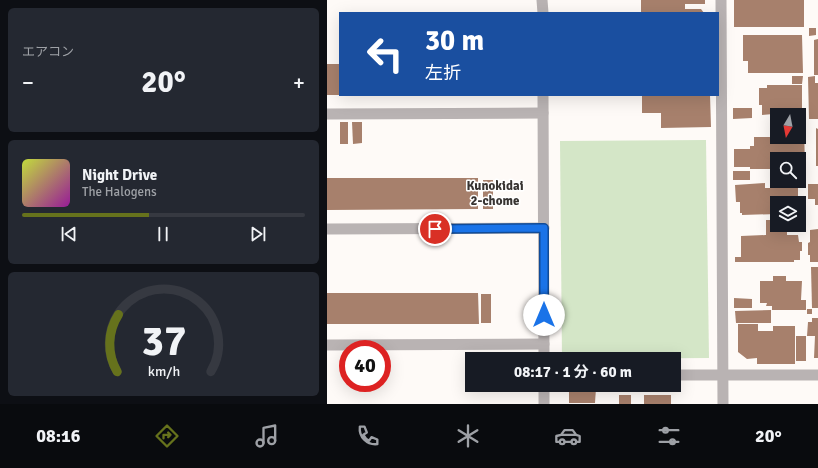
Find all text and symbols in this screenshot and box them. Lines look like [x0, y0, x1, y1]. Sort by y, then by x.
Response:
text: 30 m [425, 24, 484, 58]
icon: left [359, 28, 411, 80]
text: エアコン [22, 44, 74, 60]
text: 左折 [425, 62, 461, 84]
text: 20° [141, 64, 186, 101]
text: − [22, 69, 34, 96]
text: + [293, 69, 305, 96]
north arrow [770, 108, 806, 144]
map controls [770, 108, 806, 232]
button: search [770, 152, 806, 188]
text: Night Drive [82, 166, 157, 184]
district label: Kunokidai 2-chome [466, 178, 524, 209]
text: The Halogens [82, 184, 157, 200]
button: layers [770, 196, 806, 232]
pin [418, 212, 452, 246]
icon: arrive [424, 218, 446, 240]
icon: previous [58, 223, 80, 245]
icon: pause [152, 223, 174, 245]
icon: next [247, 223, 269, 245]
position arrow [523, 294, 565, 336]
text: 37 [141, 316, 186, 367]
speed limit sign: 40 [339, 340, 391, 392]
text: km/h [147, 363, 180, 380]
text: 08:17 · 1 分 · 60 m [514, 363, 632, 381]
icon: directions [153, 422, 181, 450]
icon: music [253, 422, 281, 450]
icon: phone [354, 422, 382, 450]
icon: climate [454, 422, 482, 450]
icon: car [554, 422, 582, 450]
icon: filters [655, 422, 683, 450]
text: 08:16 [36, 425, 80, 447]
text: 20° [755, 425, 782, 447]

